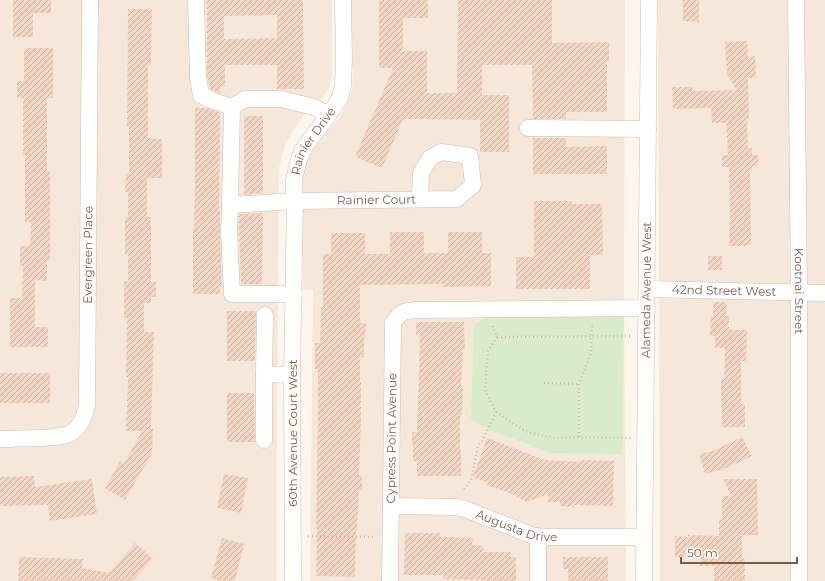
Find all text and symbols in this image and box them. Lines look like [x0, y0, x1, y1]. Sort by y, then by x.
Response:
street label: Rainier Drive [287, 104, 339, 176]
street label: Rainier Court [337, 192, 416, 207]
street label: Evergreen Place [80, 206, 95, 304]
street label: Alameda Avenue West [638, 222, 654, 358]
street label: Kootnai Street [792, 248, 807, 334]
street label: 42nd Street West [672, 282, 776, 299]
street label: 60th Avenue Court West [285, 359, 300, 507]
street label: Cypress Point Avenue [383, 373, 399, 503]
street label: Augusta Drive [474, 506, 557, 544]
scale bar [681, 539, 797, 565]
text: 50 m [687, 545, 718, 560]

